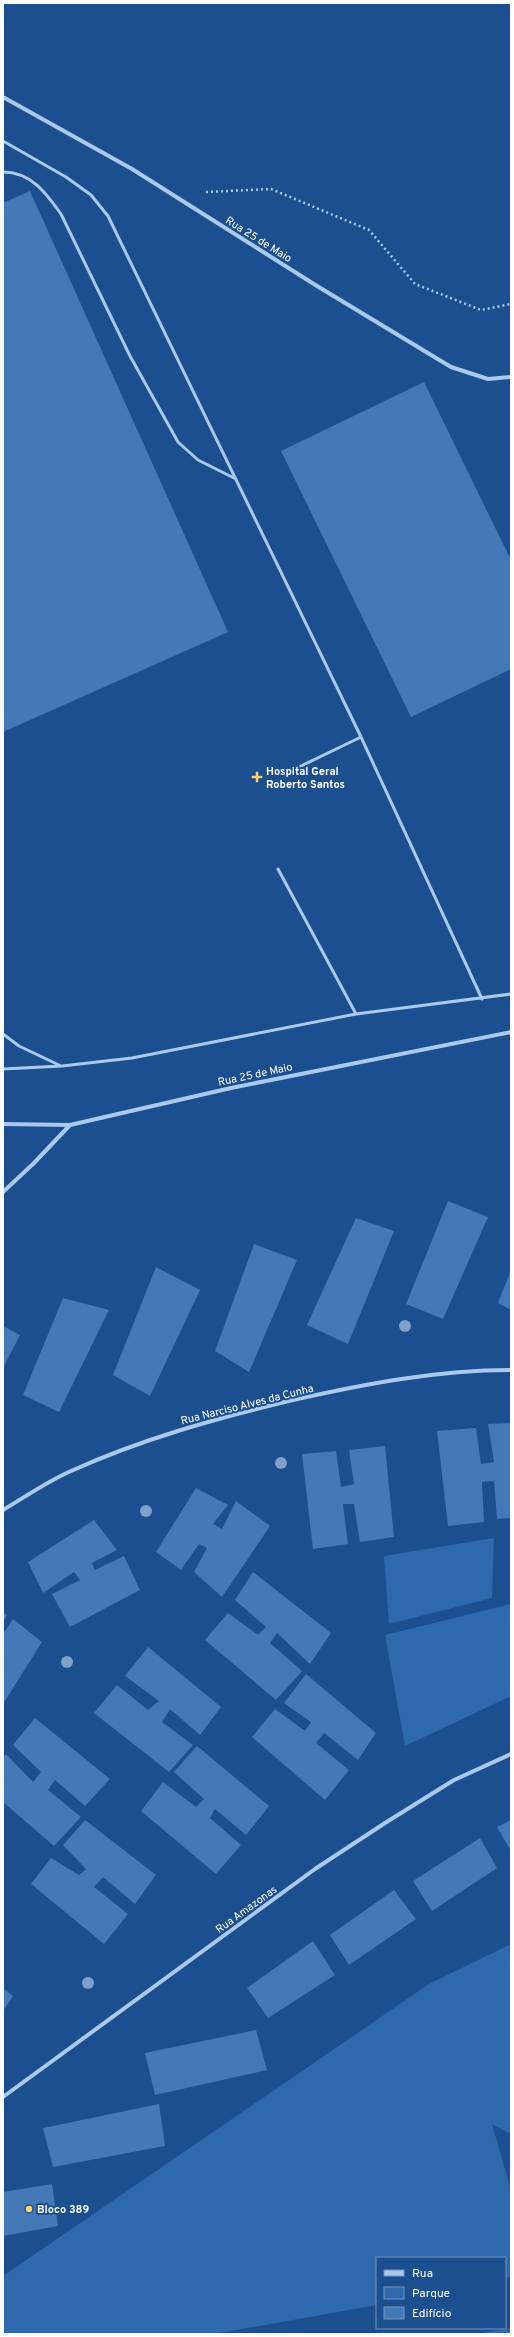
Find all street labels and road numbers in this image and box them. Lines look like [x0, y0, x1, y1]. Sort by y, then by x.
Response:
street label: Rua 25 de Maio [223, 214, 294, 266]
street label: Rua 25 de Maio [217, 1060, 294, 1090]
street label: Rua Narciso Alves da Cunha [179, 1382, 315, 1428]
street label: Rua Amazonas [213, 1883, 280, 1937]

